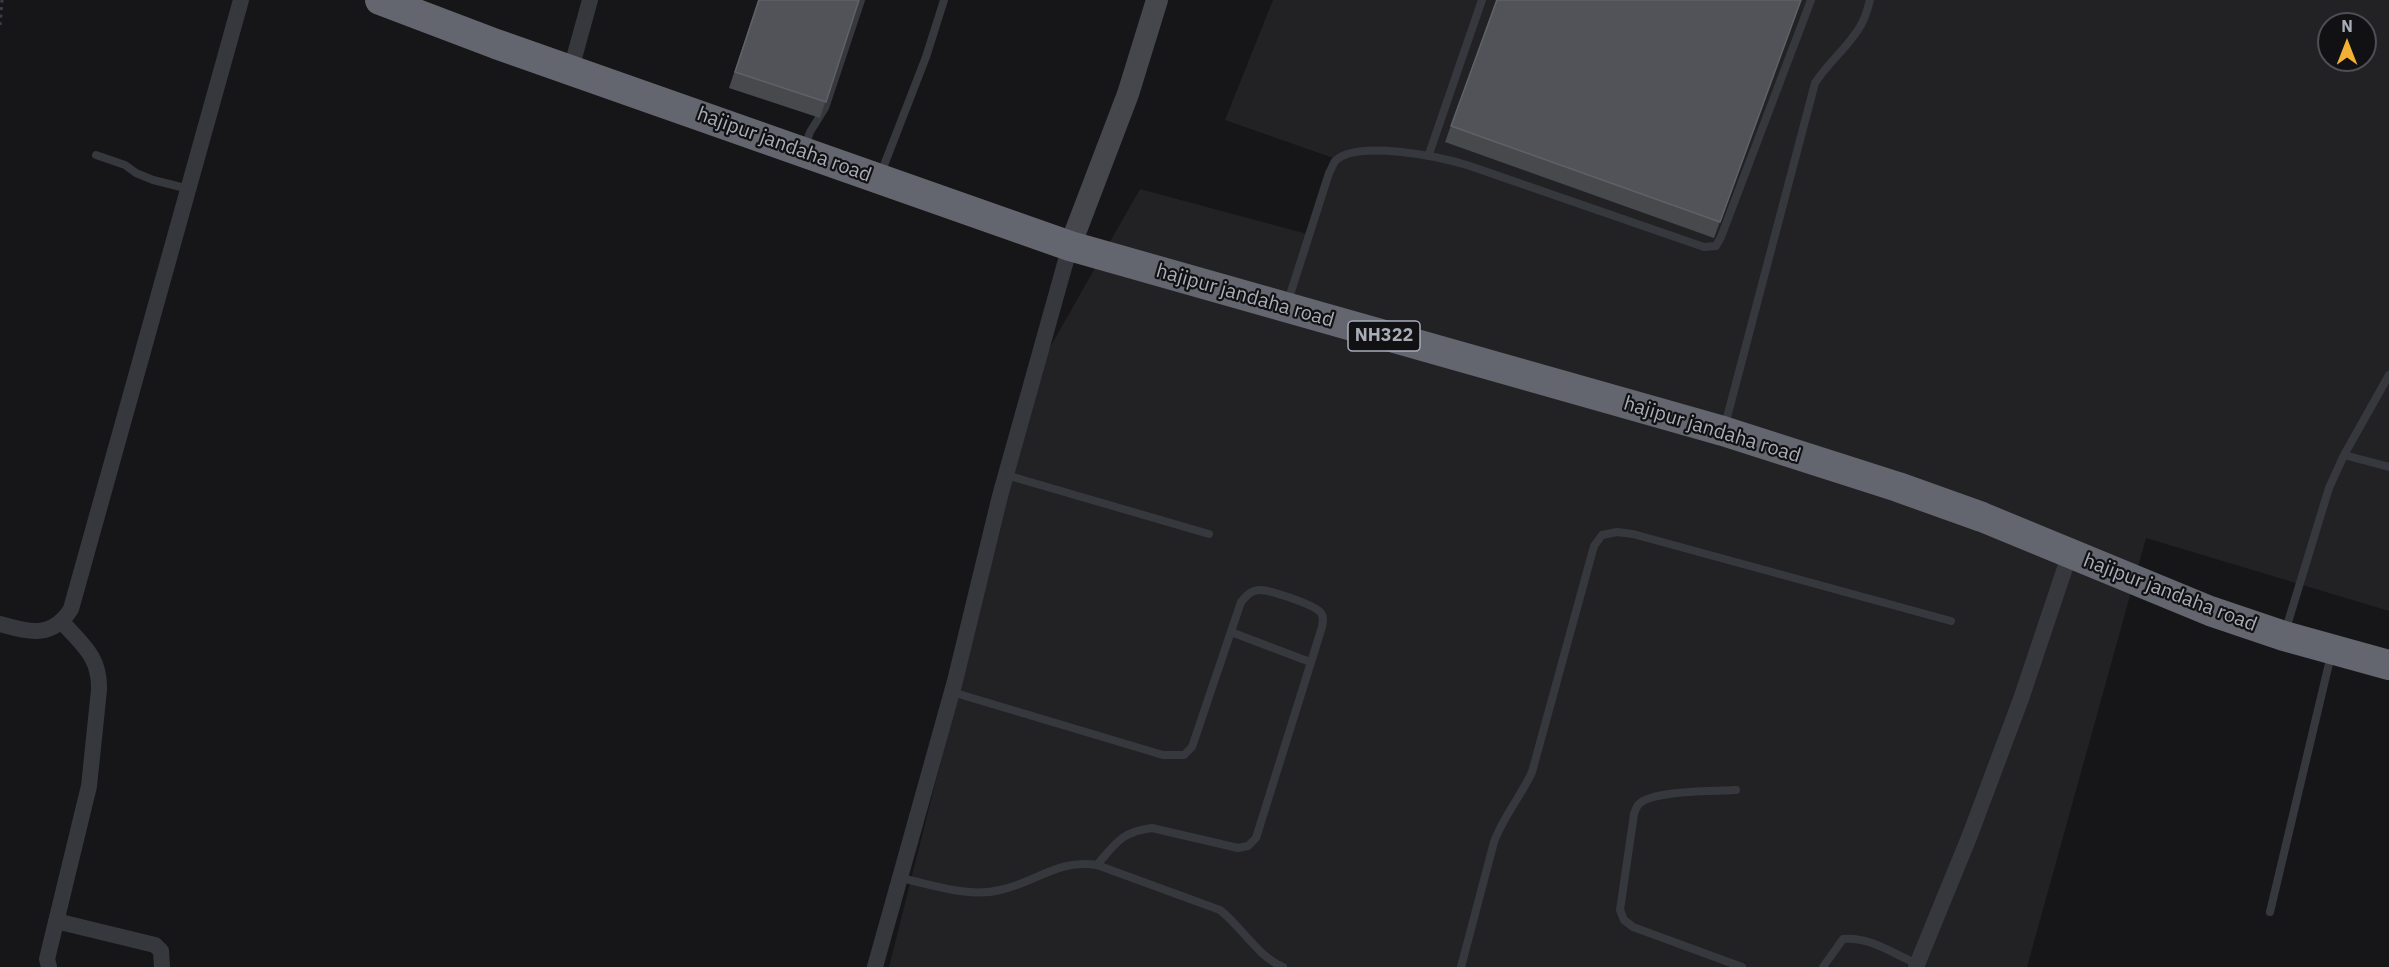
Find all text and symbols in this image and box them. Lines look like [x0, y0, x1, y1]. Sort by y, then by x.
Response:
north arrow [2317, 12, 2377, 72]
text: N [2341, 16, 2353, 36]
street label: hajipur jandaha road [694, 102, 874, 188]
street label: hajipur jandaha road [1153, 259, 1337, 333]
road number: NH322 [1348, 321, 1420, 351]
street label: hajipur jandaha road [1621, 392, 1803, 468]
street label: hajipur jandaha road [2080, 549, 2260, 637]

